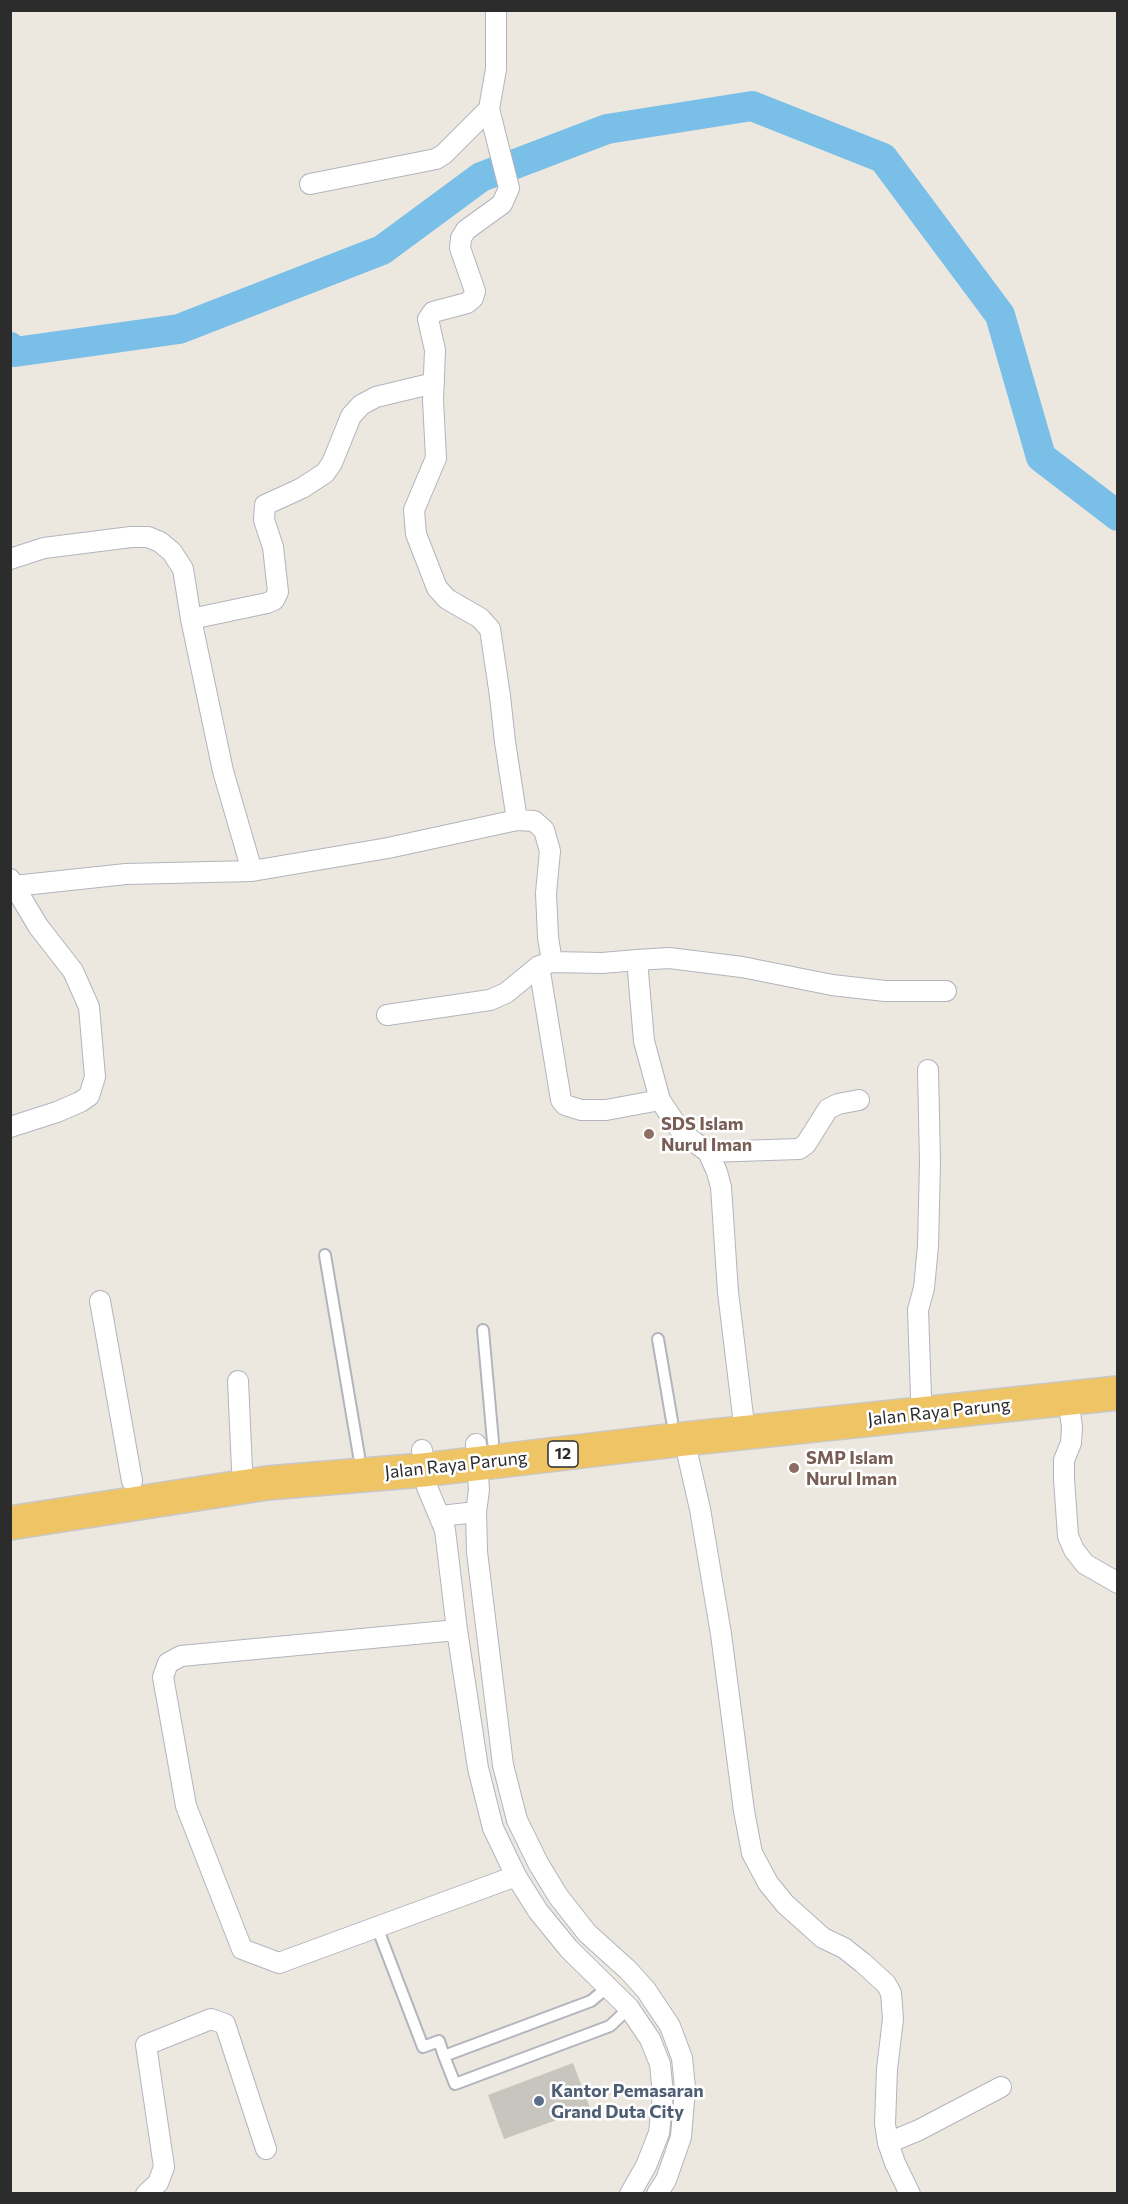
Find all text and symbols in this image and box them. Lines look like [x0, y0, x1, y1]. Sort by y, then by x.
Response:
place label: SDS Islam Nurul Iman [661, 1113, 752, 1156]
marker: SDS Islam Nurul Iman [642, 1127, 656, 1141]
street label: Jalan Raya Parung [866, 1394, 1012, 1430]
road number: 12 [548, 1441, 578, 1467]
street label: Jalan Raya Parung [383, 1447, 529, 1483]
place label: SMP Islam Nurul Iman [806, 1447, 897, 1490]
marker: SMP Islam Nurul Iman [787, 1461, 801, 1475]
place label: Kantor Pemasaran Grand Duta City [551, 2080, 704, 2122]
marker: Kantor Pemasaran Grand Duta City [532, 2094, 546, 2108]

